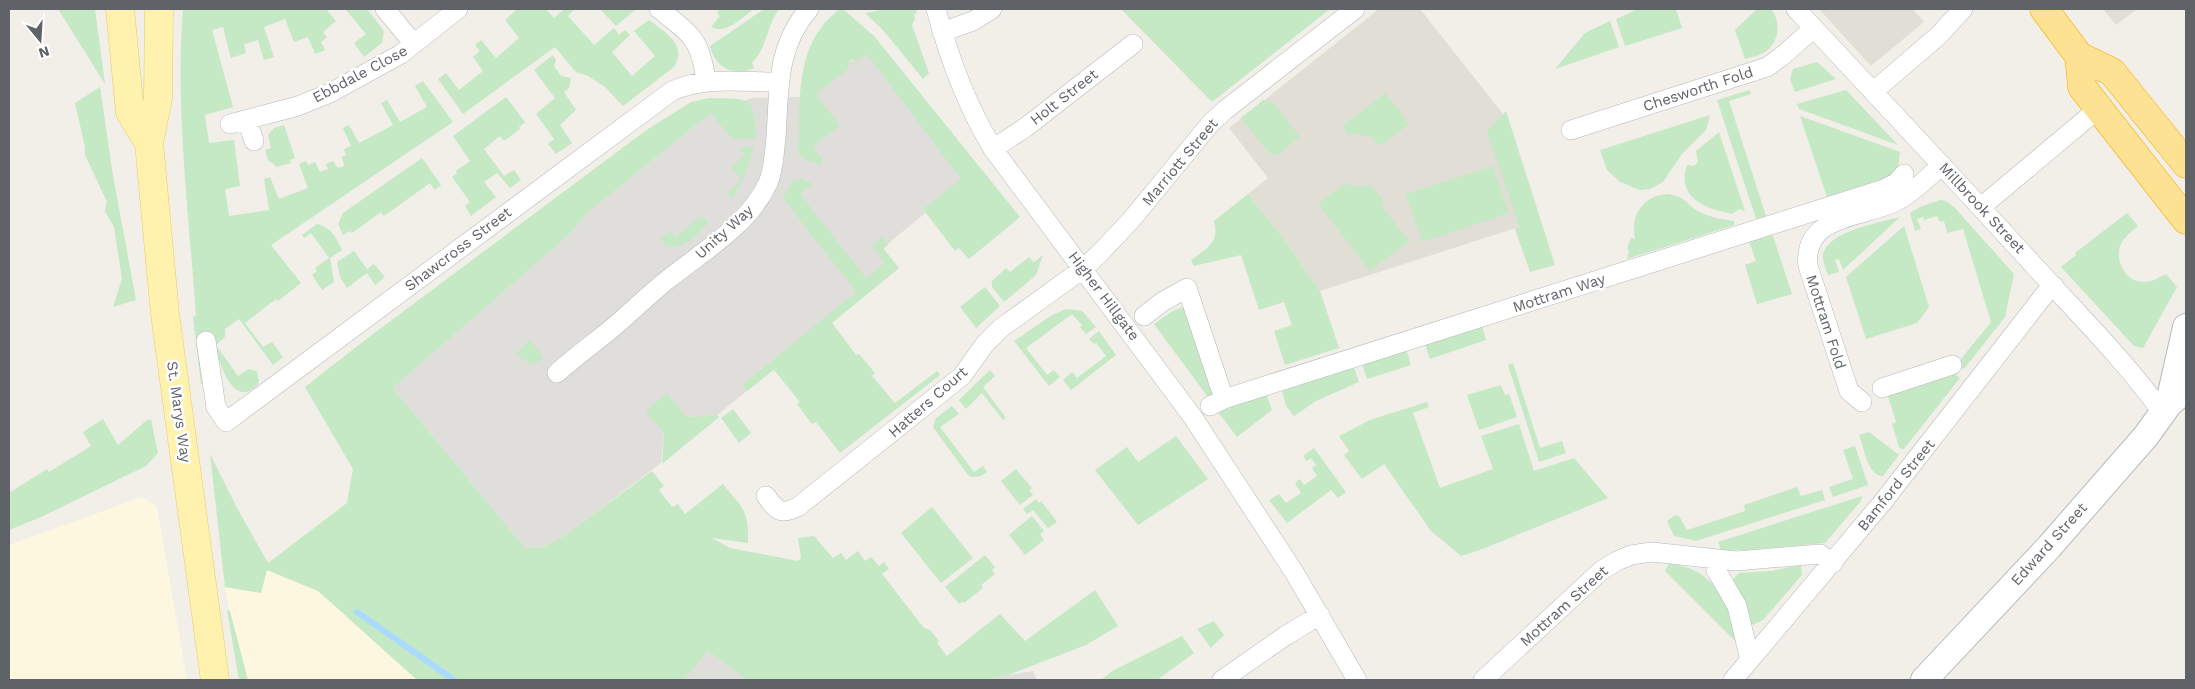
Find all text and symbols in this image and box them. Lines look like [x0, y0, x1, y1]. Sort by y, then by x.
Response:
north arrow [15, 15, 65, 65]
street label: Ebbdale Close [309, 41, 411, 107]
text: N [37, 43, 51, 62]
street label: Chesworth Fold [1641, 63, 1755, 115]
street label: Holt Street [1027, 65, 1102, 129]
street label: Marriott Street [1138, 114, 1222, 209]
street label: Millbrook Street [1935, 159, 2029, 258]
street label: Unity Way [691, 201, 757, 263]
street label: Shawcross Street [401, 203, 515, 295]
street label: Higher Hillgate [1065, 248, 1143, 344]
street label: Mottram Way [1510, 269, 1608, 316]
street label: Mottram Fold [1802, 272, 1850, 372]
street label: St. Marys Way [163, 360, 195, 464]
street label: Hatters Court [885, 362, 972, 441]
street label: Bamford Street [1854, 435, 1939, 534]
street label: Edward Street [2007, 498, 2091, 589]
street label: Mottram Street [1516, 561, 1612, 650]

